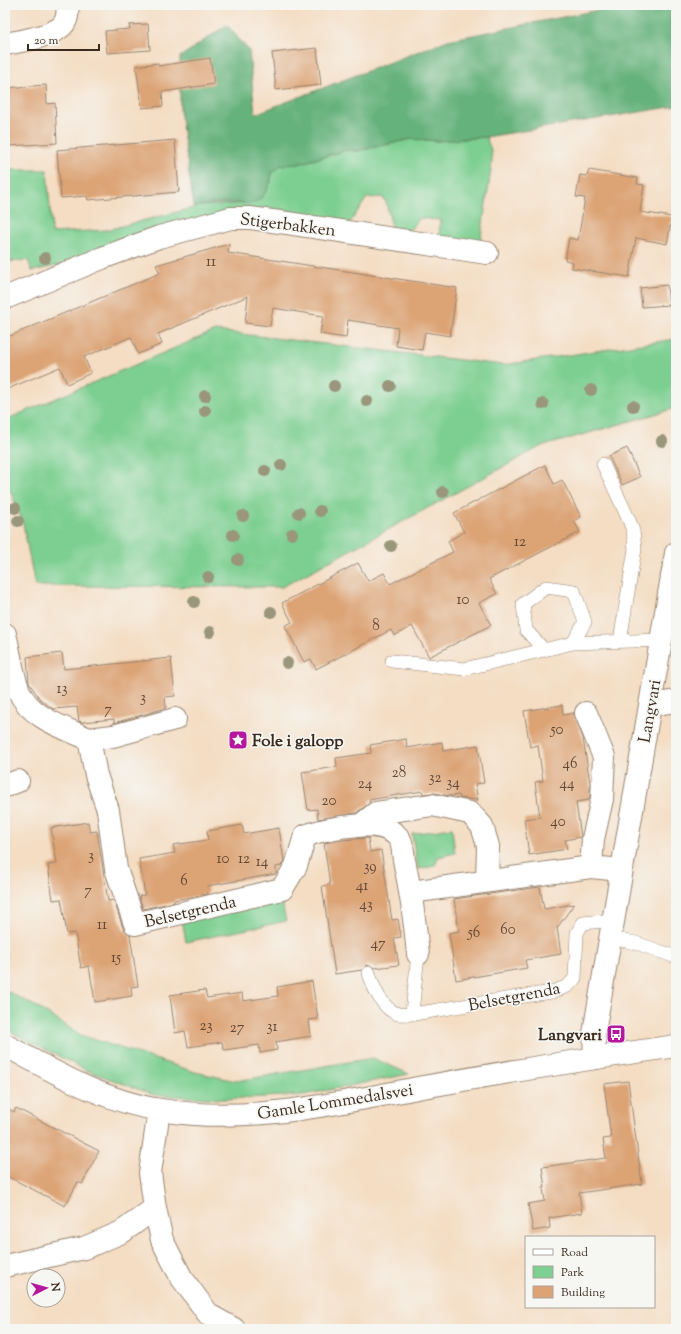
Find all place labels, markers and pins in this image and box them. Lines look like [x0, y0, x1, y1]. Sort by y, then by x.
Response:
place icon: Fole i galopp [227, 729, 249, 751]
place label: Fole i galopp [252, 730, 344, 754]
bus stop icon: Langvari [605, 1023, 627, 1045]
place label: Langvari [538, 1024, 602, 1048]

